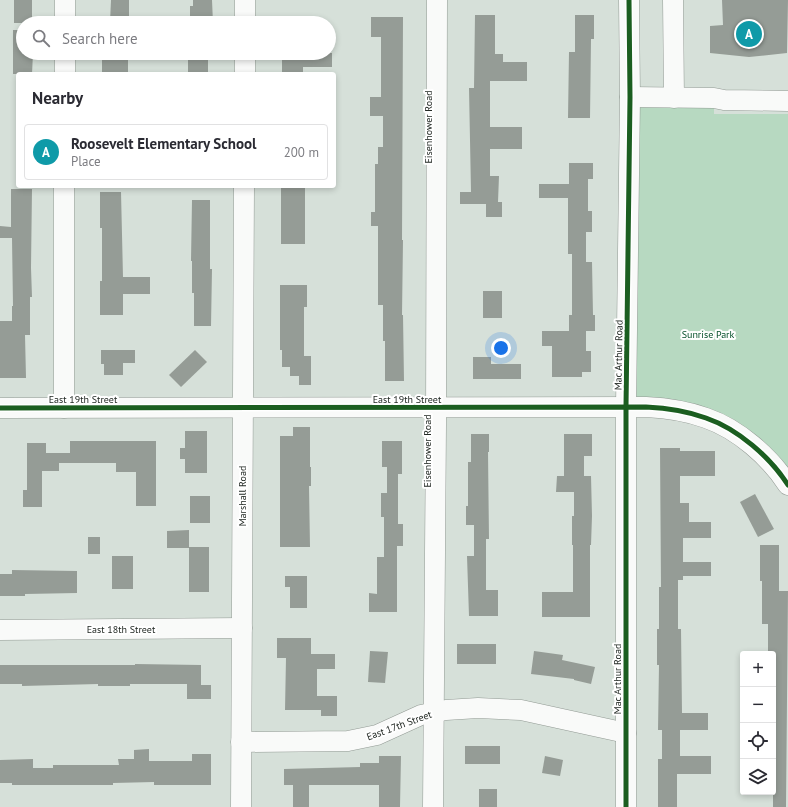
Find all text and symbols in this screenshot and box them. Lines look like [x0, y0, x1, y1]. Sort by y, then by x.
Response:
search box [16, 16, 336, 60]
pin: A [736, 19, 762, 49]
icon: search [30, 27, 52, 49]
text: Search here [62, 29, 138, 48]
text: Nearby [32, 87, 83, 109]
street label: Eisenhower Road [422, 90, 435, 164]
text: Roosevelt Elementary School [71, 134, 257, 153]
text: A [42, 144, 50, 161]
text: 200 m [284, 144, 319, 161]
text: Place [71, 153, 101, 170]
street label: Mac Arthur Road [611, 320, 626, 390]
park label: Sunrise Park [682, 328, 735, 341]
your location [491, 338, 511, 358]
street label: East 19th Street [49, 393, 118, 406]
street label: East 19th Street [373, 393, 442, 406]
street label: Eisenhower Road [421, 414, 434, 488]
street label: Marshall Road [236, 466, 249, 526]
street label: East 18th Street [87, 623, 156, 636]
street label: Mac Arthur Road [611, 644, 624, 714]
map controls [740, 651, 776, 795]
button: + [740, 651, 776, 687]
button: − [740, 687, 776, 723]
street label: East 17th Street [365, 707, 434, 743]
button: locate [740, 723, 776, 759]
button: layers [740, 759, 776, 795]

